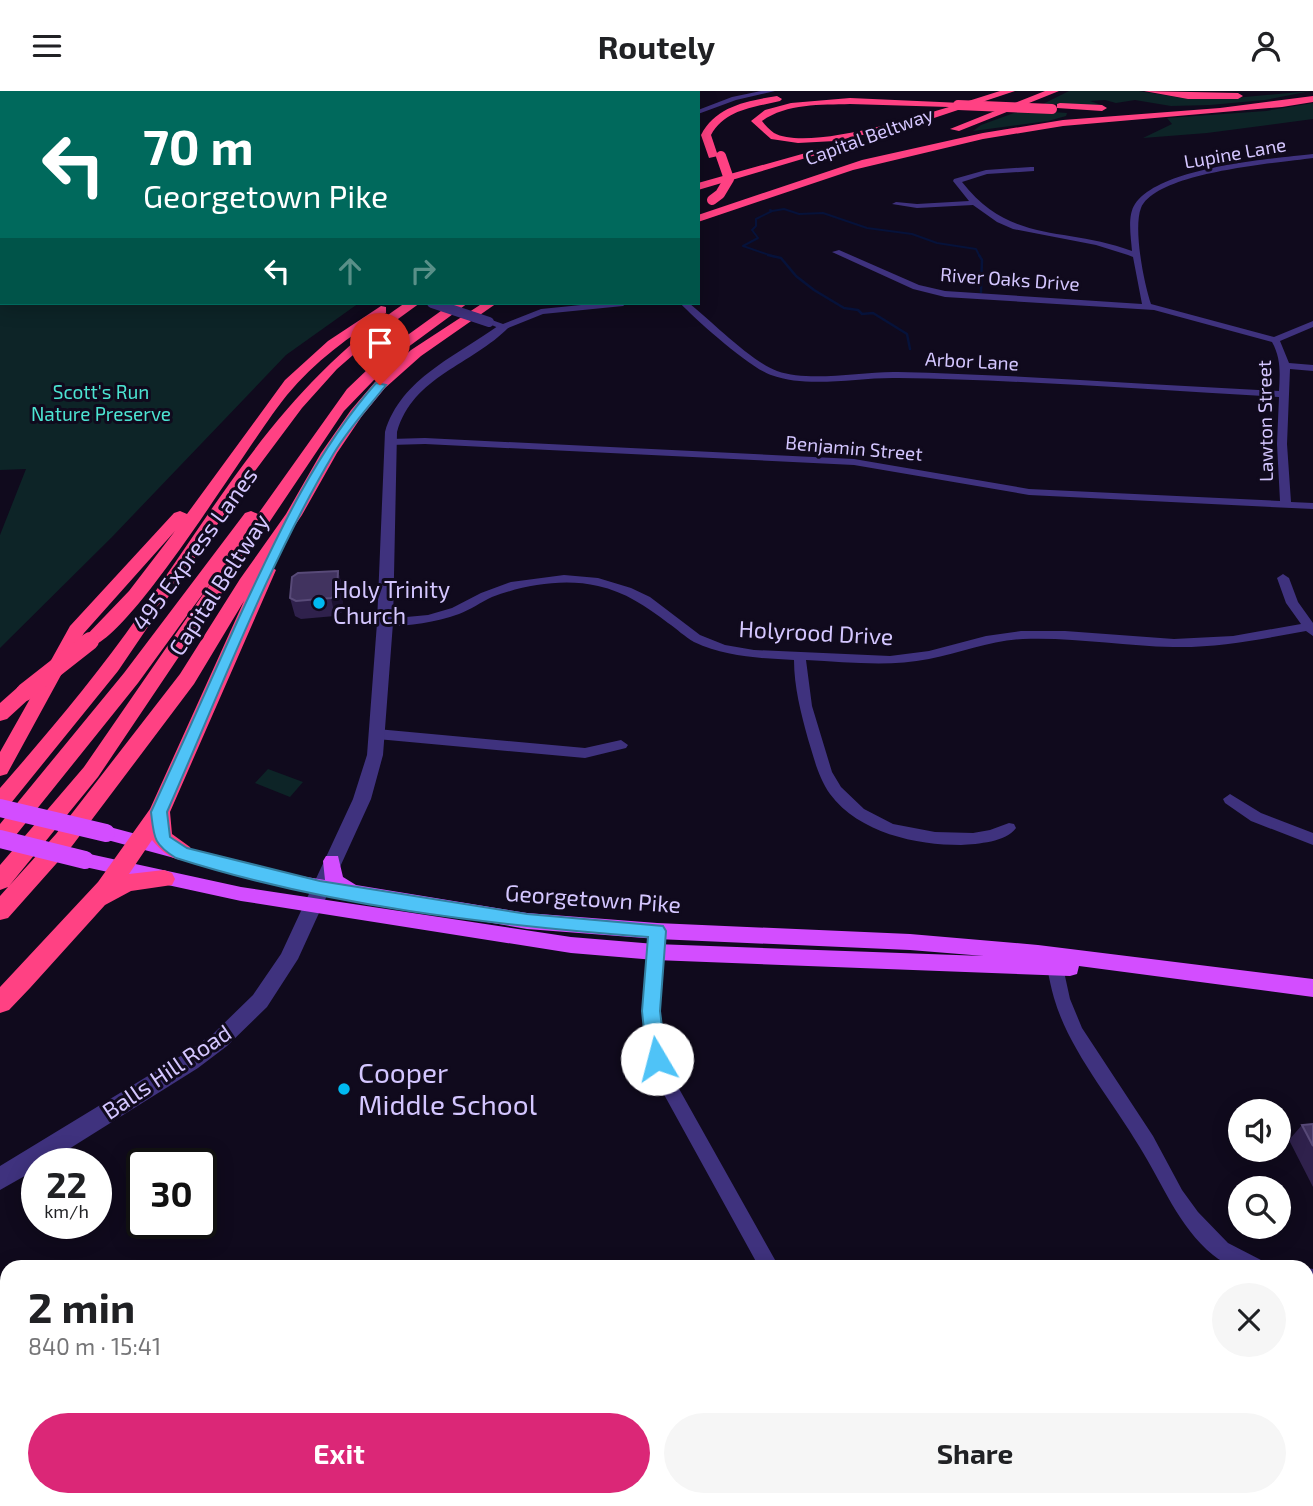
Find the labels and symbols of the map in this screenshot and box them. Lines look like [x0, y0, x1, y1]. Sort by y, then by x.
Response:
street label: Capital Beltway [802, 102, 936, 169]
street label: Lupine Lane [1182, 132, 1288, 173]
street label: River Oaks Drive [939, 262, 1081, 295]
pin [350, 313, 410, 385]
street label: Arbor Lane [925, 347, 1020, 374]
street label: Lawton Street [1252, 360, 1277, 482]
park label: Scott's Run Nature Preserve [31, 380, 171, 425]
street label: Benjamin Street [784, 430, 924, 465]
street label: 495 Express Lanes [126, 461, 263, 635]
street label: Capital Beltway [162, 508, 274, 661]
place label: Holy Trinity Church [333, 575, 450, 629]
marker: Holy Trinity Church [311, 595, 327, 611]
street label: Holyrood Drive [738, 614, 894, 650]
street label: Georgetown Pike [504, 878, 682, 918]
street label: Balls Hill Road [97, 1018, 236, 1125]
position arrow [620, 1022, 694, 1096]
place label: Cooper Middle School [358, 1055, 538, 1121]
marker: Cooper Middle School [336, 1081, 352, 1097]
speed limit sign: 30 [126, 1148, 217, 1239]

